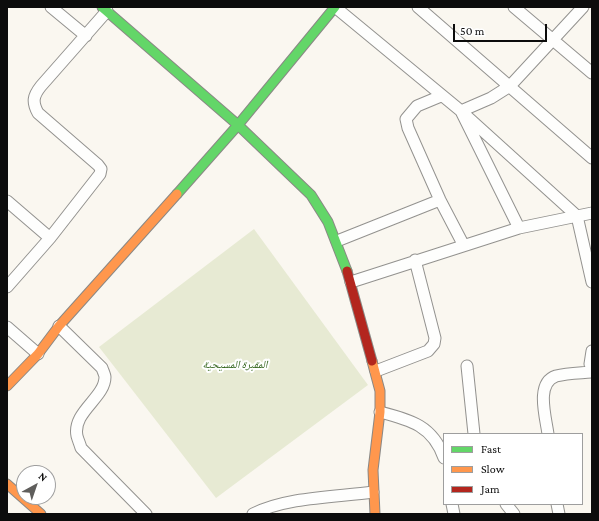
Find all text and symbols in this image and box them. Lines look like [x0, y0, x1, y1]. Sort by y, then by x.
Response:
scale bar [455, 16, 549, 42]
text: 50 m [460, 24, 484, 38]
park label: المقبرة المسيحية [203, 358, 267, 372]
legend [443, 433, 583, 505]
text: Fast [481, 442, 501, 456]
text: Slow [481, 462, 505, 476]
north arrow [16, 465, 56, 505]
text: N [36, 470, 50, 484]
text: Jam [481, 482, 500, 496]

